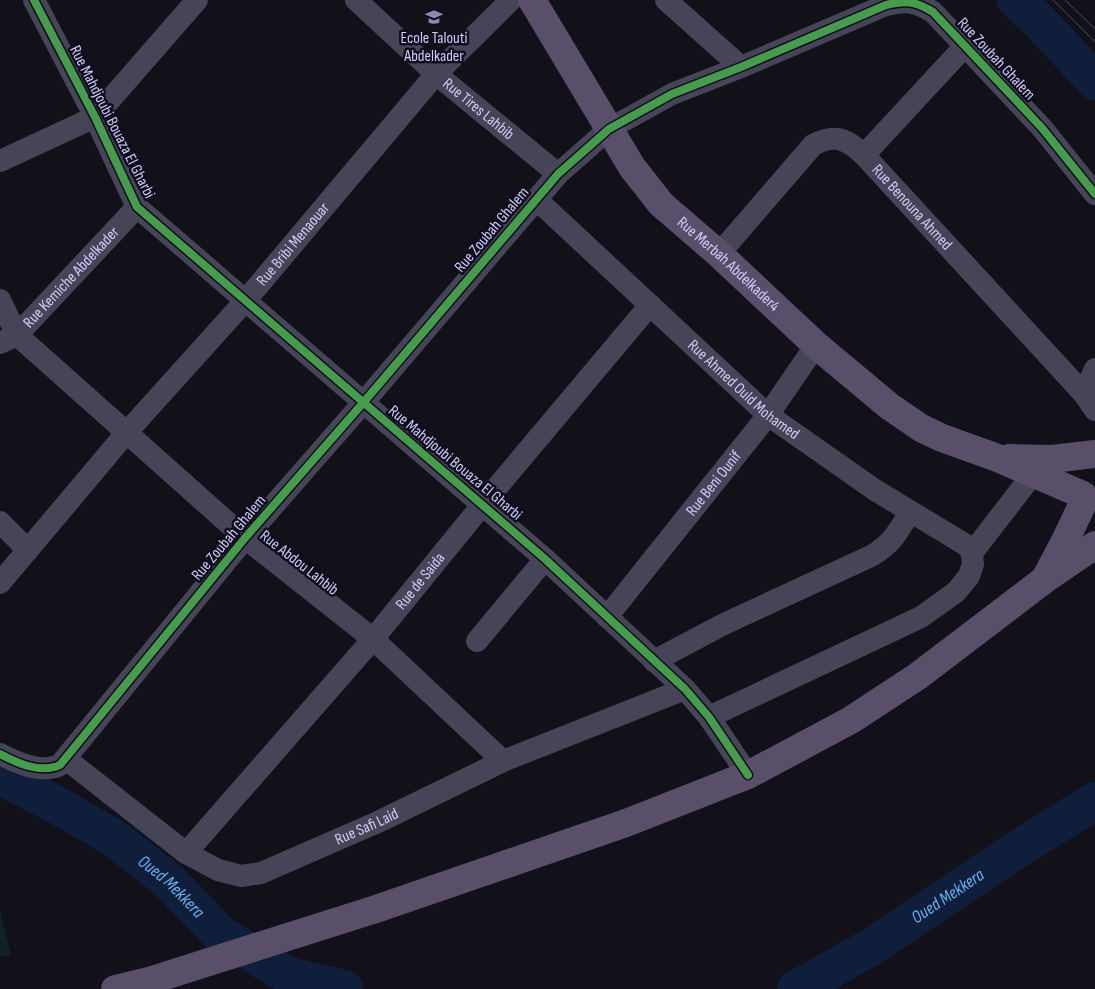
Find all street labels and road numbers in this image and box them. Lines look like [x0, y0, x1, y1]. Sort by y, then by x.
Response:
street label: Rue Zoubah Ghalem [953, 14, 1039, 104]
street label: Rue Mahdjoubi Bouaza El Gharbi [65, 42, 159, 202]
street label: Rue Tires Lahbib [439, 74, 518, 144]
street label: Rue Benouna Ahmed [868, 160, 956, 254]
street label: Rue Zoubah Ghalem [451, 183, 533, 277]
street label: Rue Bribi Menaouar [253, 198, 334, 290]
street label: Rue Merbah Abdelkader4 [673, 213, 784, 316]
street label: Rue Kemiche Abdelkader [19, 222, 123, 332]
street label: Rue Ahmed Ould Mohamed [684, 336, 803, 444]
street label: Rue Mahdjoubi Bouaza El Gharbi [384, 401, 526, 525]
street label: Rue Beni Ounif [682, 447, 746, 520]
street label: Rue Zoubah Ghalem [188, 491, 270, 585]
street label: Rue Abdou Lahbib [256, 526, 342, 600]
street label: Rue de Saida [392, 549, 449, 613]
street label: Rue Safi Laid [332, 804, 401, 849]

